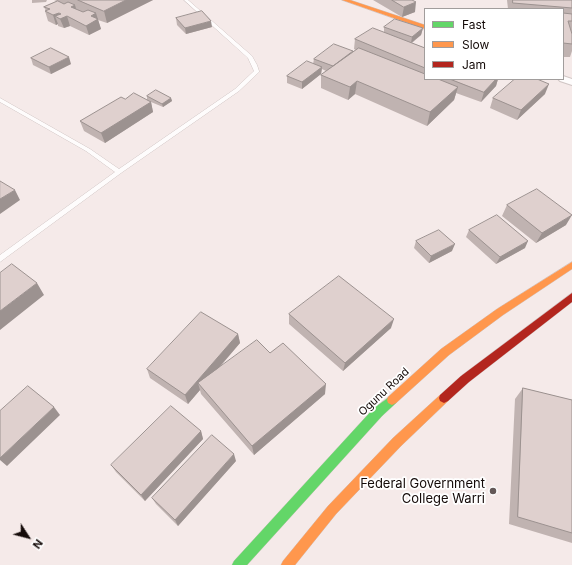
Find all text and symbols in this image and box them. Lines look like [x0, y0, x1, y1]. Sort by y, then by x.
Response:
legend [424, 8, 564, 80]
text: Fast [462, 17, 486, 32]
text: Slow [462, 37, 489, 52]
text: Jam [462, 57, 486, 72]
street label: Ogunu Road [356, 365, 412, 419]
place label: Federal Government College Warri [360, 476, 485, 507]
marker: Federal Government College Warri [488, 486, 498, 496]
north arrow [8, 517, 48, 557]
text: N [30, 537, 46, 552]

